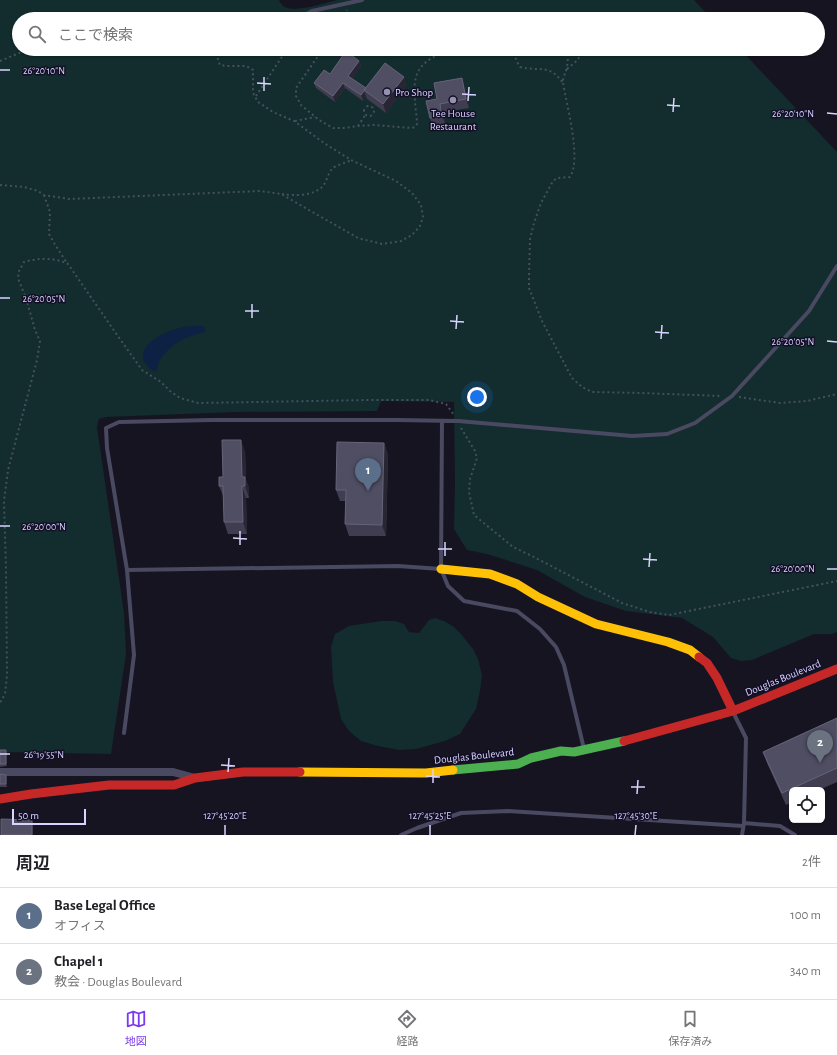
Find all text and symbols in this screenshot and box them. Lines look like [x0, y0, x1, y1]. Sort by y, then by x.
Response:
search box [12, 12, 825, 56]
icon: search [26, 23, 48, 45]
text: ここで検索 [58, 28, 133, 43]
text: 26°20'10"N [23, 66, 65, 76]
marker: Pro Shop [382, 87, 392, 97]
place label: Pro Shop [395, 87, 434, 98]
marker: Tee House Restaurant [448, 95, 458, 105]
place label: Tee House Restaurant [430, 108, 477, 132]
text: 26°20'10"N [772, 109, 814, 119]
text: 26°20'05"N [23, 294, 65, 304]
text: 26°20'05"N [772, 337, 814, 347]
your location [467, 387, 487, 407]
pin: 1 [355, 458, 381, 491]
text: 26°20'00"N [22, 522, 66, 532]
text: 26°20'00"N [771, 564, 815, 574]
street label: Douglas Boulevard [744, 658, 823, 698]
pin: 2 [807, 730, 833, 763]
street label: Douglas Boulevard [433, 746, 515, 766]
text: 26°19'55"N [24, 750, 64, 760]
map controls [789, 787, 825, 823]
button: locate [789, 787, 825, 823]
scale bar [12, 807, 86, 826]
text: 50 m [18, 810, 39, 821]
text: 127°45'20"E [203, 811, 247, 821]
text: 127°45'25"E [409, 811, 451, 821]
text: 127°45'30"E [615, 811, 658, 821]
text: 周辺 [16, 855, 50, 872]
text: 2件 [802, 856, 821, 869]
text: Base Legal Office [54, 898, 155, 913]
text: 1 [27, 909, 31, 922]
text: 100 m [790, 909, 821, 922]
text: オフィス [54, 920, 106, 933]
text: Chapel 1 [54, 954, 103, 969]
text: 2 [26, 965, 32, 978]
text: 340 m [790, 965, 821, 978]
text: 教会 · Douglas Boulevard [54, 976, 182, 989]
tab: 地図 [125, 1008, 147, 1048]
tab: 経路 [396, 1008, 418, 1048]
tab: 保存済み [668, 1008, 712, 1048]

